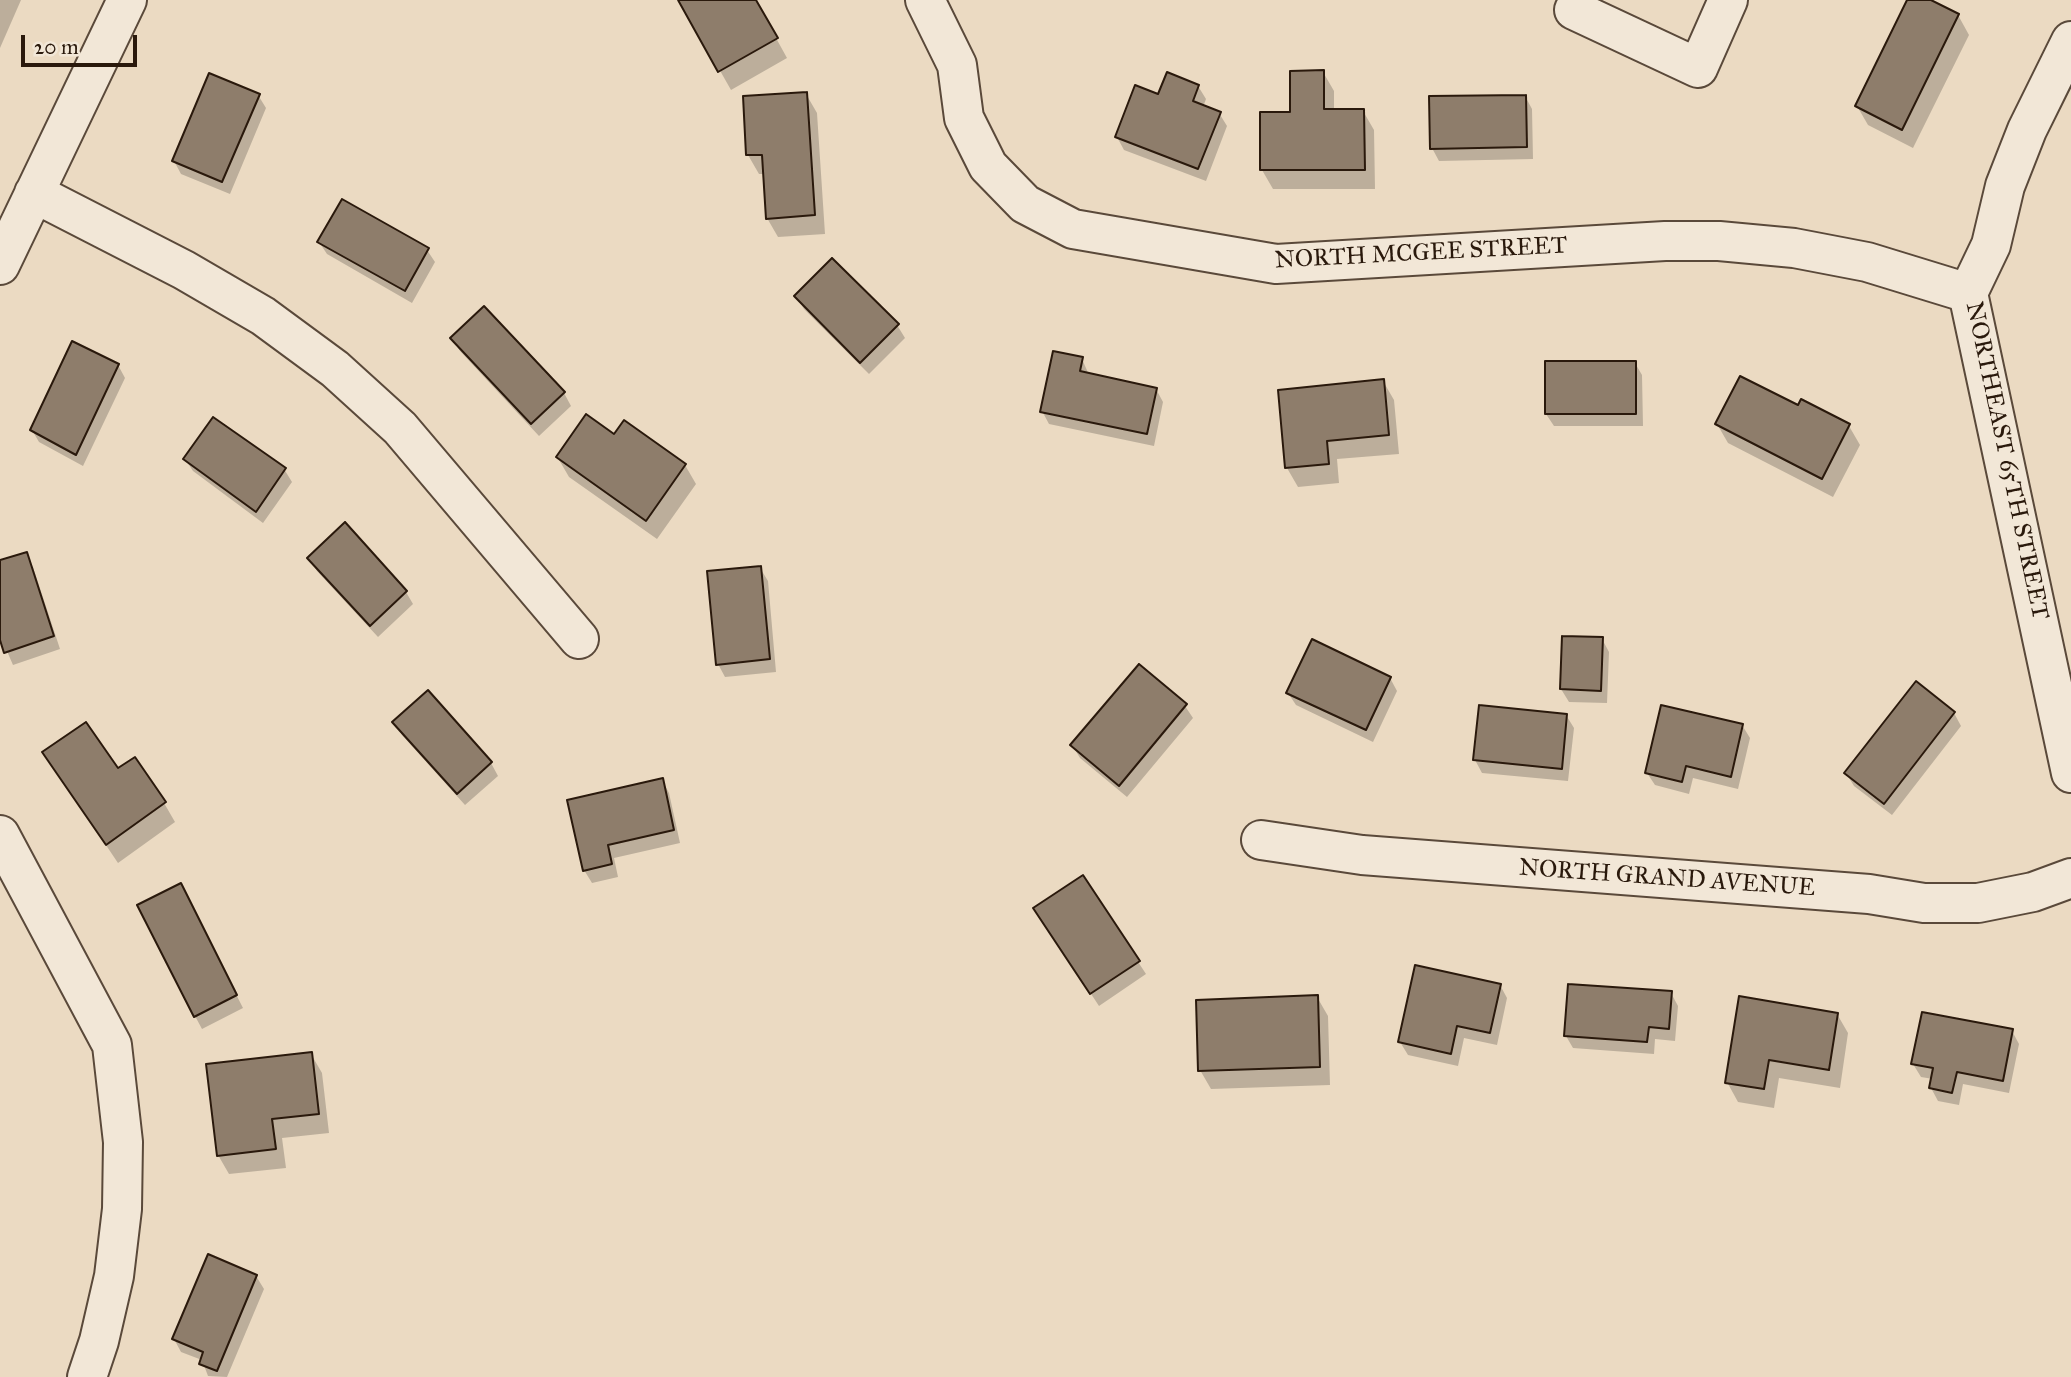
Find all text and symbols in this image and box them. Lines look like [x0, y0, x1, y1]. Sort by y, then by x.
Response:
scale bar [24, 21, 140, 65]
text: 20 m [34, 34, 79, 60]
street label: NORTH MCGEE STREET [1274, 232, 1568, 276]
street label: NORTHEAST 65TH STREET [1958, 299, 2054, 623]
street label: NORTH GRAND AVENUE [1518, 854, 1816, 904]

